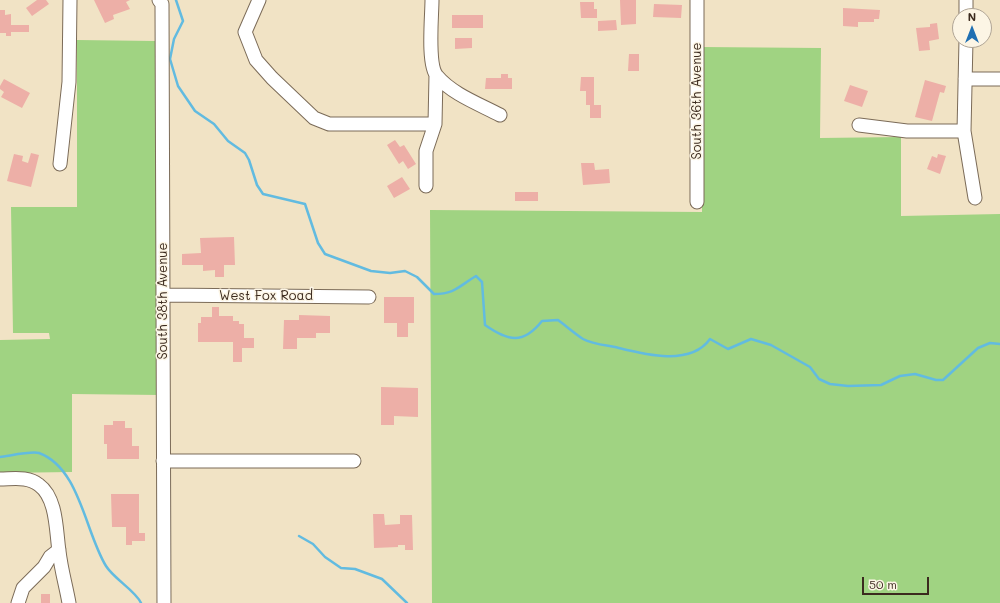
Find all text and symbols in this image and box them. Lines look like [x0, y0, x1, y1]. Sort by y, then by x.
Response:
north arrow [952, 8, 992, 48]
text: N [968, 9, 976, 24]
street label: South 36th Avenue [689, 42, 705, 160]
street label: South 38th Avenue [155, 242, 171, 360]
street label: West Fox Road [219, 288, 313, 304]
scale bar [864, 569, 931, 595]
text: 50 m [869, 576, 897, 592]

